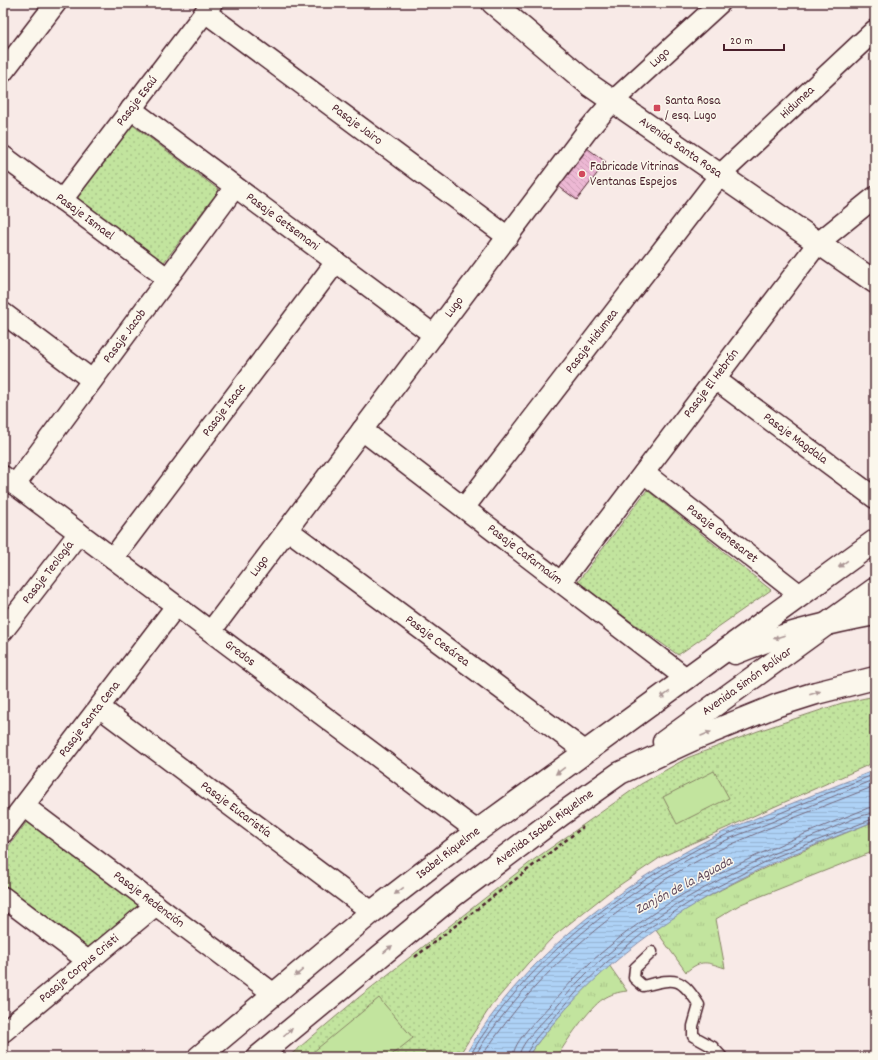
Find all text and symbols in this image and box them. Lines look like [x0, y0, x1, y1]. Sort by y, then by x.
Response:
scale bar [724, 26, 784, 52]
text: 20 m [730, 33, 753, 50]
street label: Lugo [645, 43, 675, 73]
street label: Pasaje Esaú [112, 72, 163, 131]
street label: Hidumea [776, 81, 820, 124]
place label: Santa Rosa / esq. Lugo [665, 92, 721, 126]
street label: Pasaje Jairo [327, 99, 386, 150]
marker: Santa Rosa / esq. Lugo [652, 103, 662, 113]
street label: Avenida Santa Rosa [635, 112, 727, 184]
place label: Fabricade Vitrinas Ventanas Espejos [590, 158, 679, 192]
marker: Fabricade Vitrinas Ventanas Espejos [577, 169, 587, 179]
street label: Pasaje Getsemani [242, 188, 324, 256]
street label: Pasaje Ismael [51, 189, 118, 245]
street label: Lugo [440, 292, 469, 322]
street label: Pasaje Hidumea [561, 304, 624, 378]
street label: Pasaje Jacob [98, 305, 152, 367]
street label: Pasaje El Hebrón [679, 345, 744, 422]
street label: Pasaje Isaac [198, 379, 251, 441]
street label: Pasaje Magdala [759, 408, 832, 470]
street label: Pasaje Genesaret [682, 500, 762, 568]
street label: Pasaje Cafarnaúm [483, 520, 566, 590]
street label: Pasaje Teología [18, 536, 80, 608]
street label: Lugo [245, 551, 274, 581]
one-way arrow [838, 560, 849, 568]
street label: Pasaje Cesárea [401, 611, 474, 672]
one-way arrow [772, 634, 784, 640]
street label: Gredos [220, 635, 259, 671]
street label: Avenida Simón Bolívar [698, 642, 797, 721]
street label: Pasaje Santa Cena [54, 676, 126, 762]
one-way arrow [809, 690, 821, 696]
one-way arrow [660, 691, 670, 699]
one-way arrow [701, 730, 713, 736]
one-way arrow [554, 767, 565, 775]
street label: Pasaje Eucaristía [196, 777, 276, 843]
street label: Avenida Isabel Riquelme [491, 785, 598, 871]
street label: Isabel Riquelme [412, 822, 485, 884]
water label: Zanjón de la Aguada [632, 851, 737, 920]
street label: Pasaje Redención [109, 867, 188, 933]
one-way arrow [394, 886, 405, 895]
street label: Pasaje Corpus Cristi [35, 929, 124, 1008]
one-way arrow [383, 945, 394, 954]
one-way arrow [293, 968, 304, 977]
one-way arrow [282, 1027, 293, 1036]

